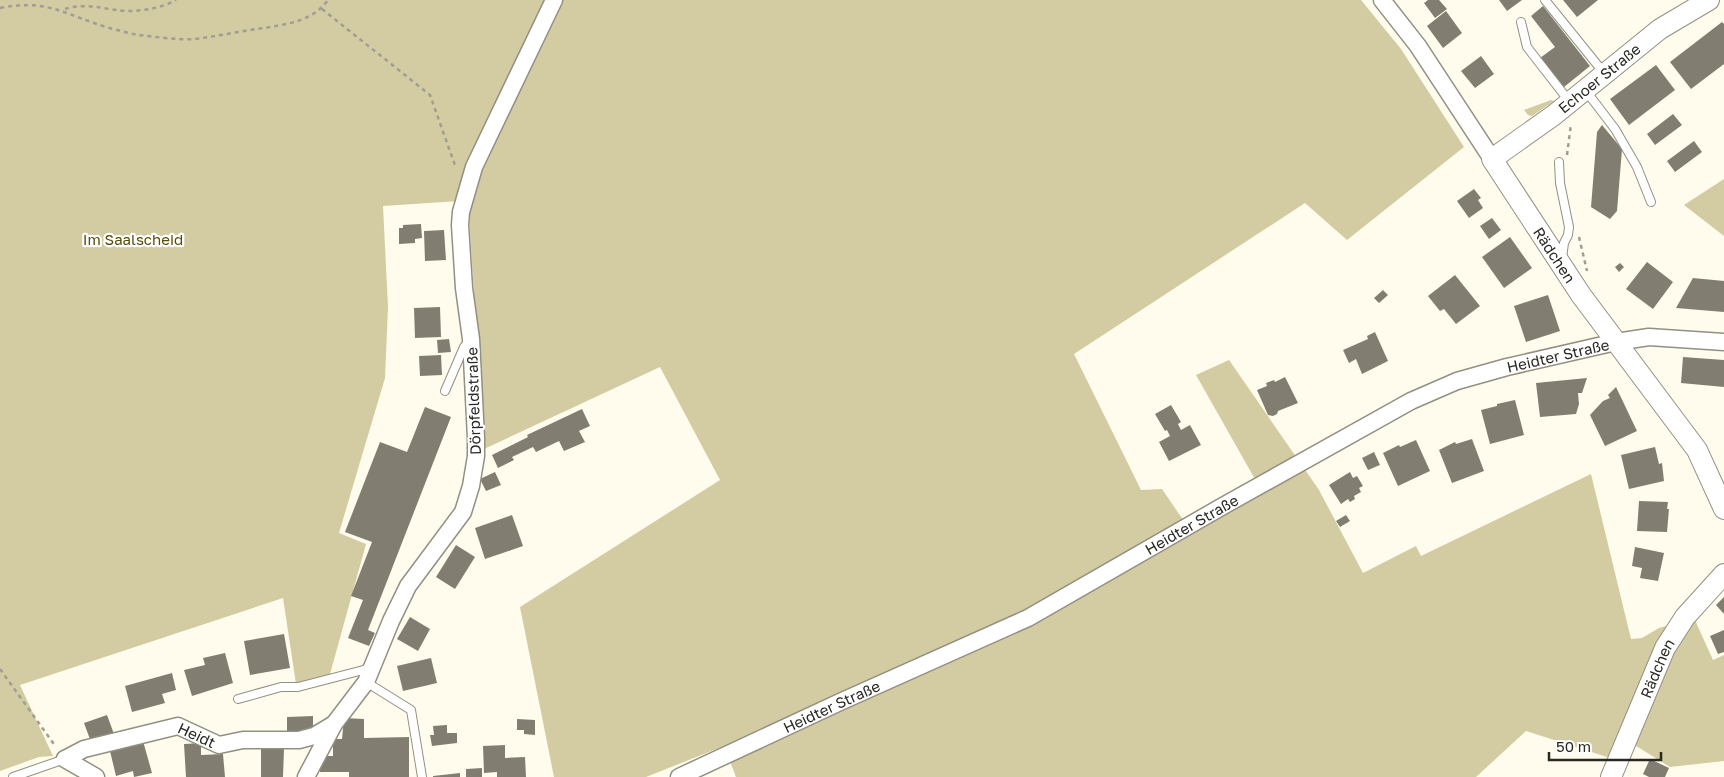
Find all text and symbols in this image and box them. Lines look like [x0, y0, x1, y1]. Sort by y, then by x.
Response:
street label: Echoer Straße [1554, 39, 1644, 117]
street label: Rädchen [1530, 223, 1580, 286]
park label: Im Saalscheid [83, 230, 183, 248]
street label: Heidter Straße [1505, 335, 1611, 376]
street label: Dörpfeldstraße [462, 346, 484, 455]
street label: Heidter Straße [1142, 490, 1242, 558]
street label: Rädchen [1636, 635, 1678, 701]
street label: Heidter Straße [780, 676, 883, 736]
street label: Heidt [175, 718, 218, 751]
scale bar [1549, 730, 1662, 762]
text: 50 m [1556, 737, 1591, 755]

